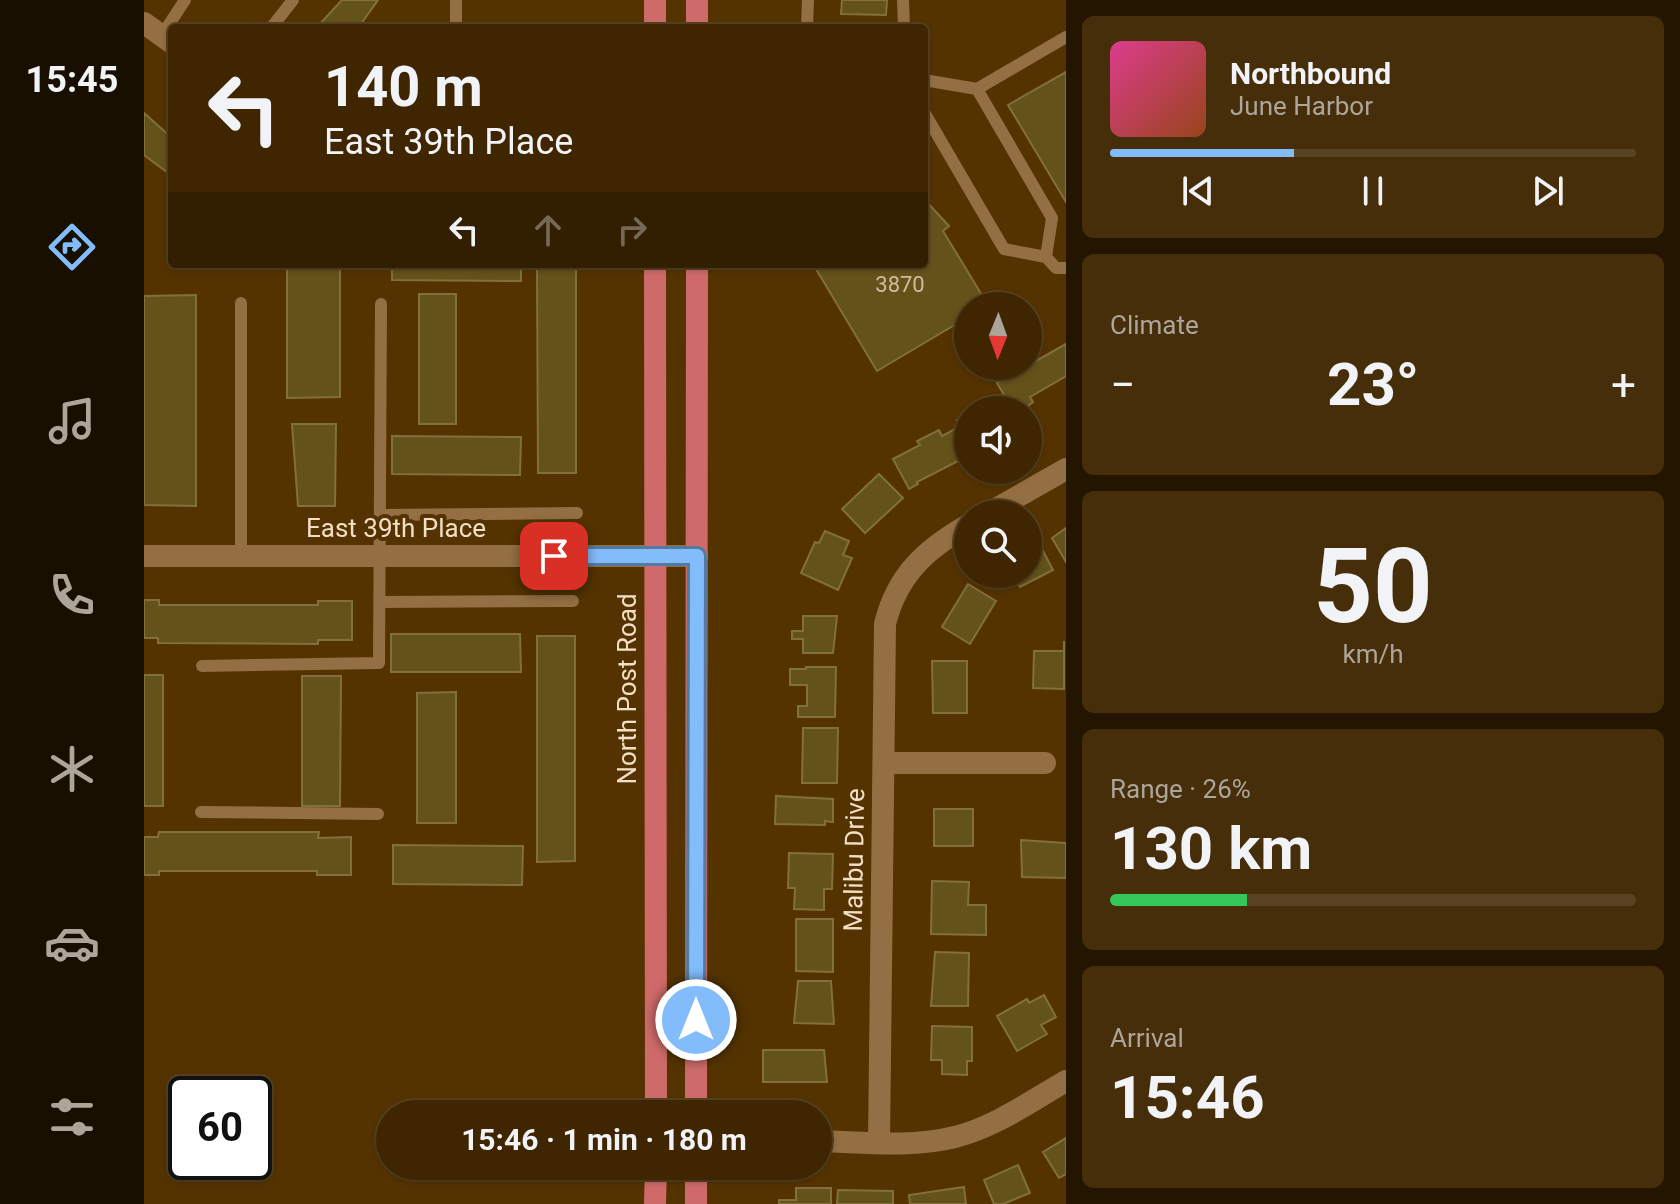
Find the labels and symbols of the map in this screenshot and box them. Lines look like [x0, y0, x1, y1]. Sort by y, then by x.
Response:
house number: 3870 [875, 272, 925, 297]
north arrow [954, 292, 1042, 380]
street label: East 39th Place [306, 513, 486, 543]
pin [520, 522, 588, 590]
street label: North Post Road [612, 593, 642, 785]
street label: Malibu Drive [838, 788, 870, 932]
position arrow [654, 978, 738, 1062]
speed limit sign: 60 [168, 1076, 272, 1180]

